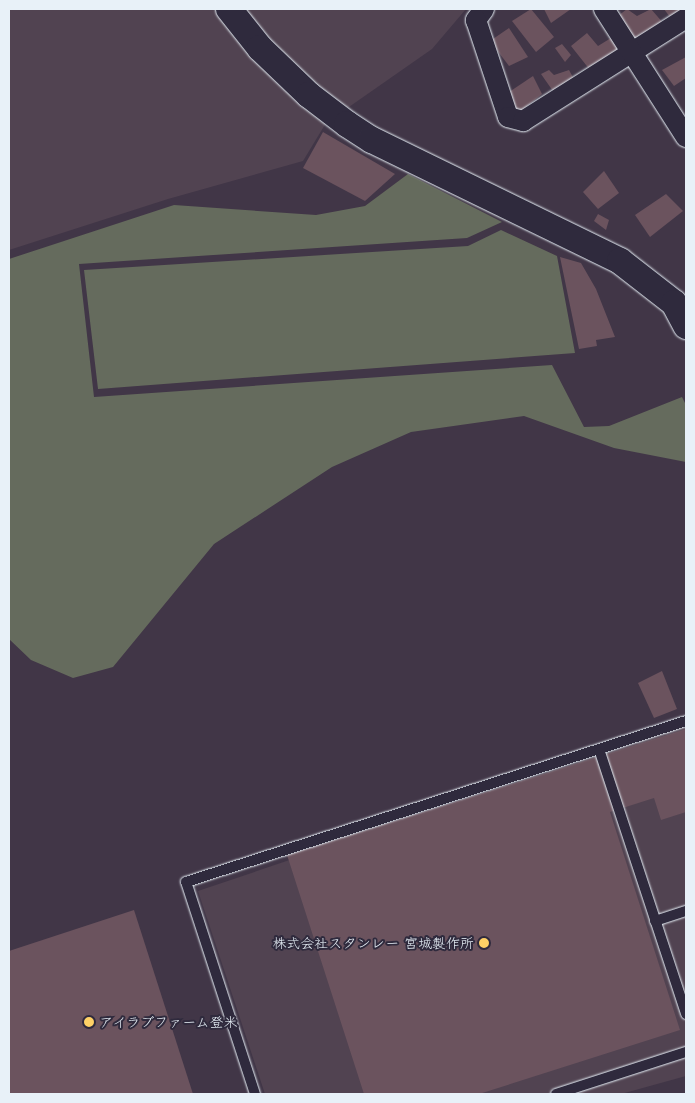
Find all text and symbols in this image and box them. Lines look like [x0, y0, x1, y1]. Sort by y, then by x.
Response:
place label: 株式会社スタンレー 宮城製作所 [273, 935, 474, 951]
marker: 株式会社スタンレー 宮城製作所 [478, 937, 490, 949]
place label: アイラブファーム登米 [99, 1014, 239, 1030]
marker: アイラブファーム登米 [83, 1016, 95, 1028]

